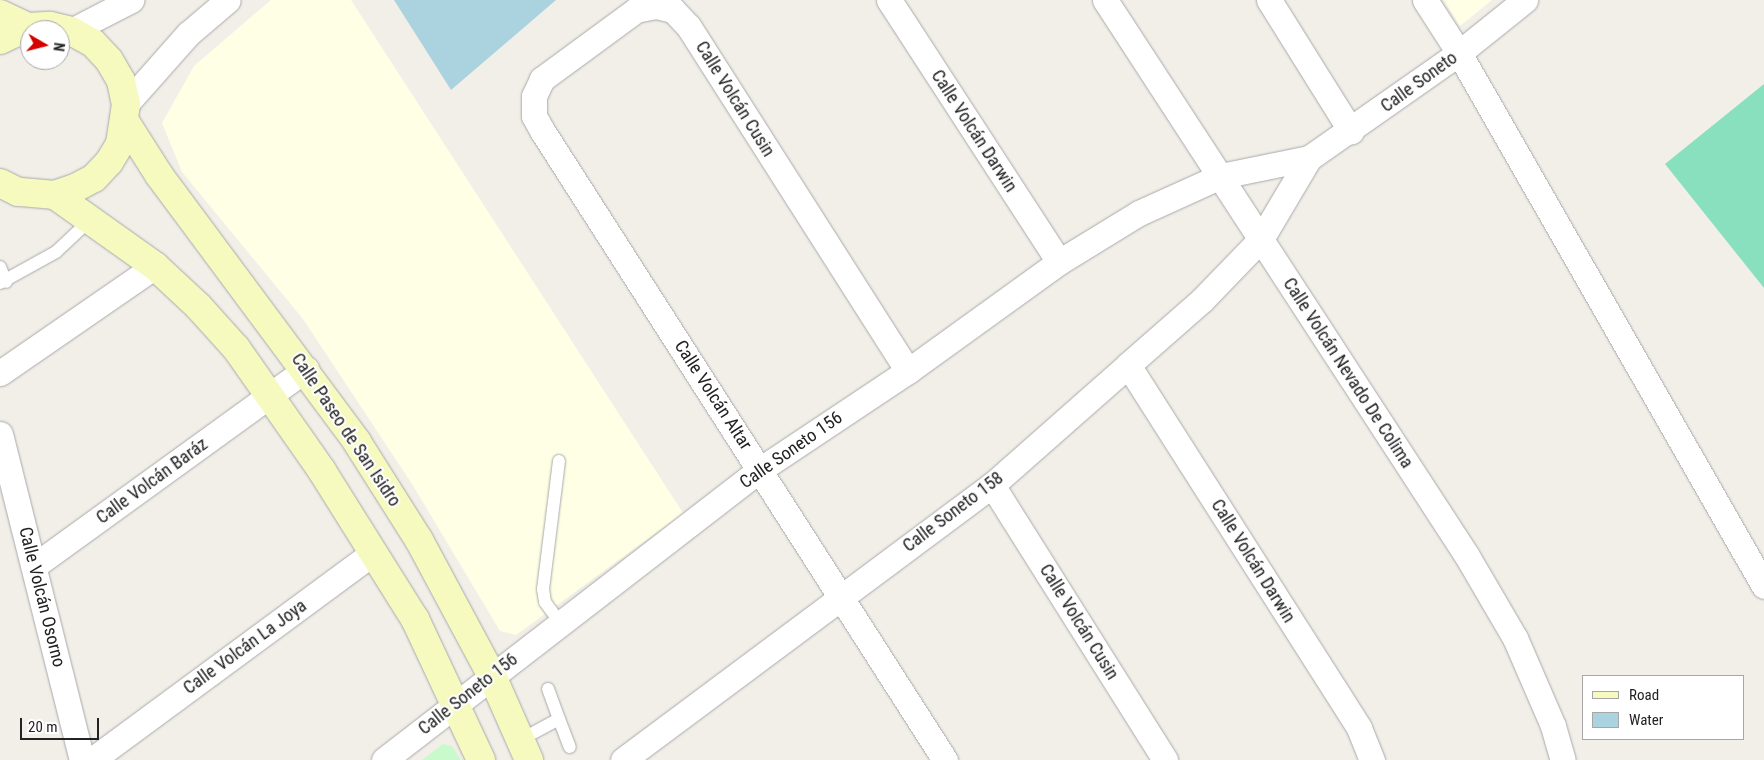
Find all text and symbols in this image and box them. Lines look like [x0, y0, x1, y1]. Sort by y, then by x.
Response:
north arrow [20, 20, 70, 70]
street label: Calle Volcán Cusin [691, 37, 779, 161]
text: N [50, 42, 67, 52]
street label: Calle Soneto [1377, 47, 1461, 117]
street label: Calle Volcán Darwin [926, 66, 1022, 196]
street label: Calle Volcán Nevado De Colima [1278, 274, 1418, 472]
street label: Calle Volcán Altar [670, 336, 756, 454]
street label: Calle Paseo de San Isidro [287, 349, 405, 511]
street label: Calle Soneto 156 [736, 407, 846, 493]
street label: Calle Volcán Baráz [92, 433, 212, 529]
street label: Calle Soneto 158 [899, 467, 1007, 557]
street label: Calle Volcán Darwin [1206, 495, 1300, 627]
street label: Calle Volcán Osorno [14, 525, 70, 669]
street label: Calle Volcán Cusin [1035, 560, 1123, 684]
street label: Calle Volcán La Joya [179, 595, 311, 699]
street label: Calle Soneto 156 [414, 649, 522, 739]
legend [1582, 675, 1744, 740]
text: Road [1629, 686, 1659, 704]
scale bar [22, 708, 101, 740]
text: Water [1629, 711, 1663, 729]
text: 20 m [28, 718, 58, 736]

